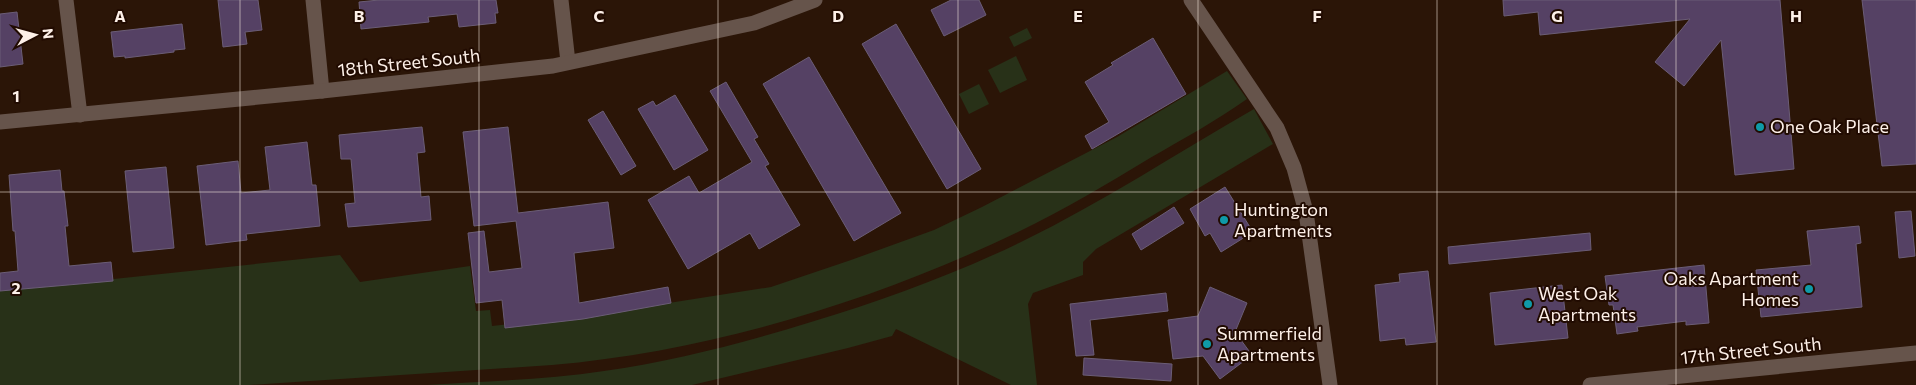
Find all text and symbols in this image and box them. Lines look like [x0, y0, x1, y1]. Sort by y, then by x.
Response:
text: A [114, 6, 126, 25]
text: B [354, 6, 365, 25]
text: C [594, 6, 605, 25]
text: D [832, 6, 844, 25]
text: E [1073, 6, 1083, 25]
text: F [1312, 6, 1322, 25]
text: G [1551, 6, 1563, 25]
text: H [1790, 6, 1802, 25]
north arrow [10, 10, 60, 60]
text: N [39, 27, 57, 40]
street label: 18th Street South [337, 44, 481, 80]
text: 1 [12, 86, 20, 105]
place label: One Oak Place [1770, 115, 1889, 137]
marker: One Oak Place [1754, 121, 1766, 133]
place label: Huntington Apartments [1234, 198, 1332, 241]
marker: Huntington Apartments [1218, 214, 1230, 226]
place label: Oaks Apartment Homes [1664, 267, 1799, 310]
text: 2 [11, 278, 21, 297]
place label: West Oak Apartments [1538, 282, 1636, 325]
marker: Oaks Apartment Homes [1803, 283, 1815, 295]
marker: West Oak Apartments [1522, 298, 1534, 310]
place label: Summerfield Apartments [1217, 322, 1322, 365]
street label: 17th Street South [1679, 332, 1823, 368]
marker: Summerfield Apartments [1201, 338, 1213, 350]

